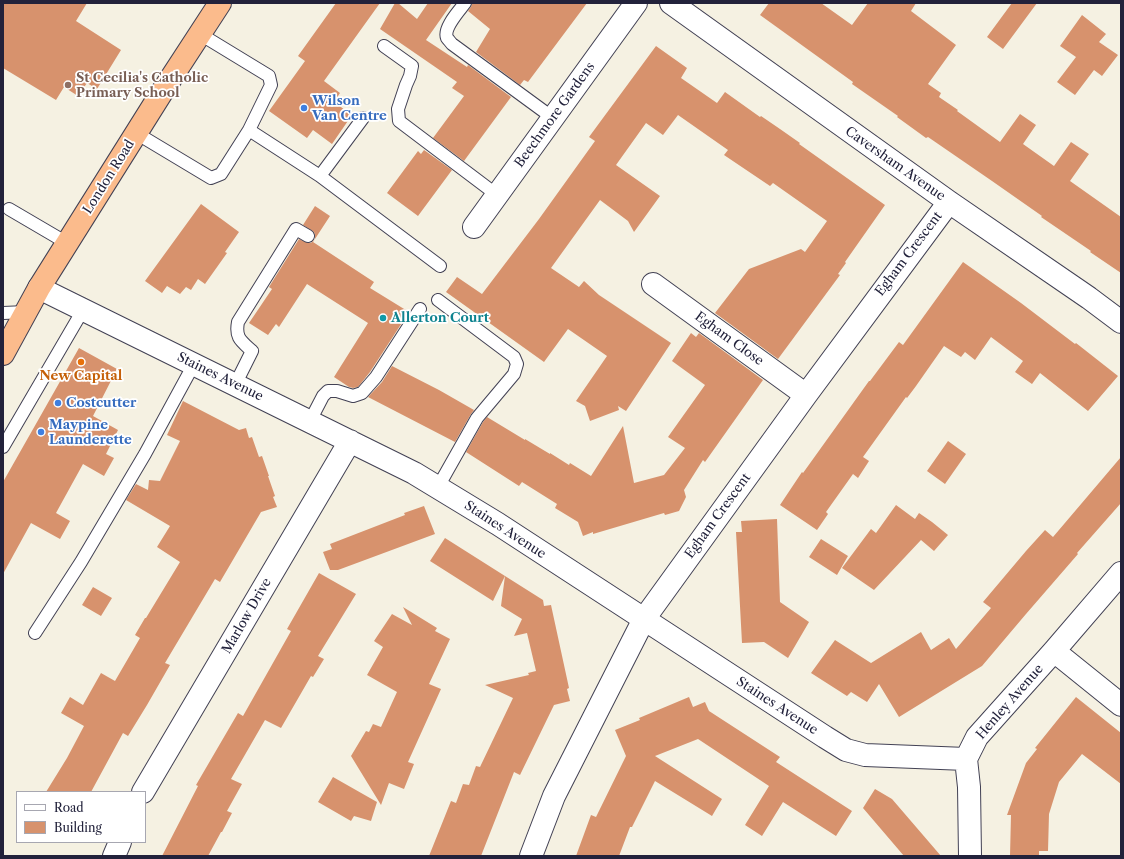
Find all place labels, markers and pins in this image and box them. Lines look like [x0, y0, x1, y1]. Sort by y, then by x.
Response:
place label: St Cecilia's Catholic Primary School [76, 70, 208, 101]
marker: St Cecilia's Catholic Primary School [63, 80, 73, 90]
place label: Wilson Van Centre [312, 93, 387, 124]
marker: Wilson Van Centre [299, 103, 309, 113]
place label: Allerton Court [391, 310, 489, 326]
marker: Allerton Court [378, 313, 388, 323]
marker: New Capital [76, 357, 86, 367]
place label: New Capital [40, 368, 122, 384]
place label: Costcutter [66, 395, 136, 411]
marker: Costcutter [53, 398, 63, 408]
place label: Maypine Launderette [49, 417, 132, 448]
marker: Maypine Launderette [36, 427, 46, 437]

